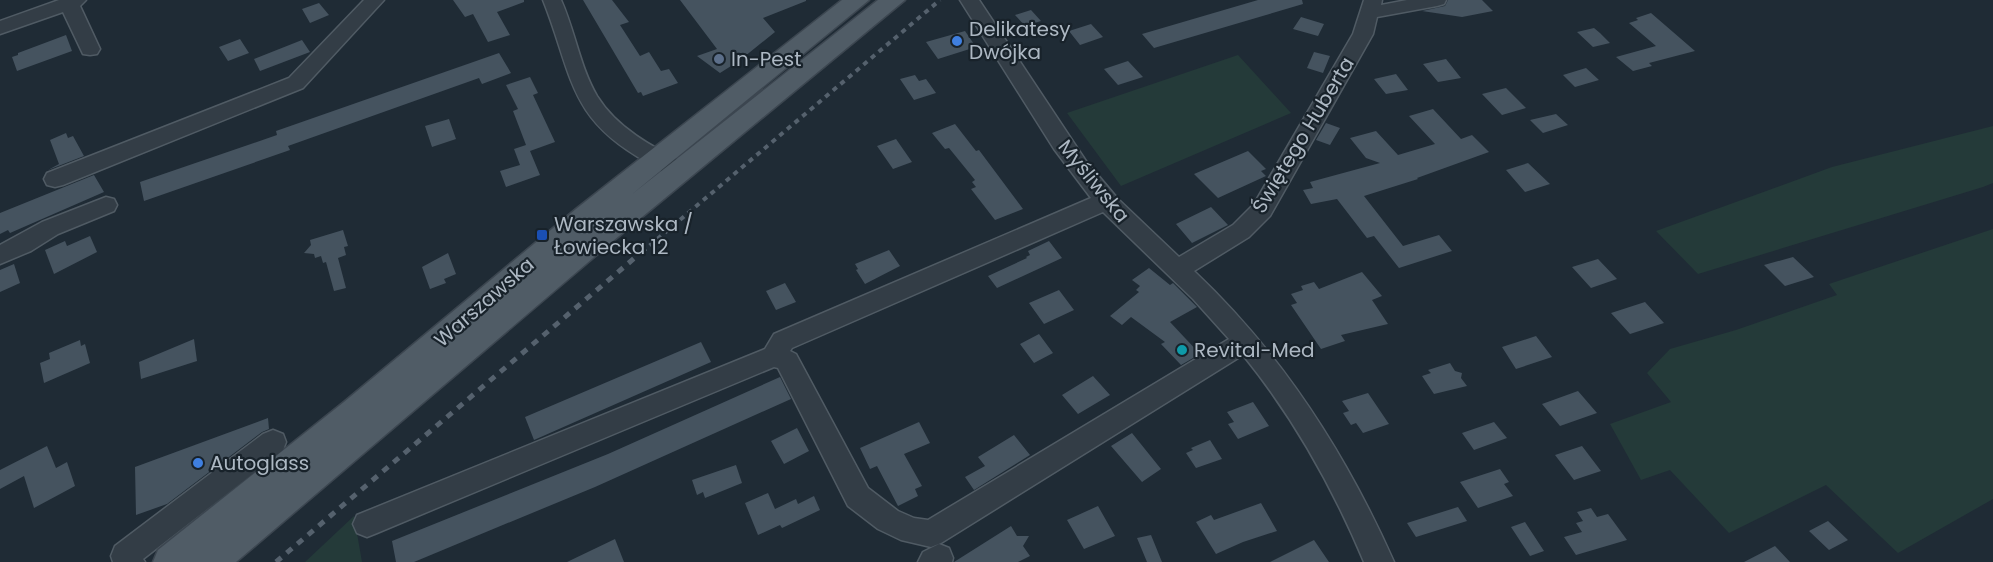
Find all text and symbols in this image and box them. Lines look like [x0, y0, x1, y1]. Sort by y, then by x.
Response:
place label: Delikatesy Dwójka [969, 15, 1071, 66]
marker: Delikatesy Dwójka [950, 34, 964, 48]
place label: In-Pest [731, 45, 801, 73]
marker: In-Pest [712, 52, 726, 66]
street label: Świętego Huberta [1245, 52, 1361, 218]
street label: Myśliwska [1052, 134, 1136, 228]
place label: Warszawska / Łowiecka 12 [554, 210, 693, 261]
marker: Warszawska / Łowiecka 12 [535, 228, 549, 242]
street label: Warszawska [428, 251, 540, 353]
place label: Revital-Med [1194, 336, 1315, 364]
marker: Revital-Med [1175, 343, 1189, 357]
place label: Autoglass [210, 449, 309, 477]
marker: Autoglass [191, 456, 205, 470]

